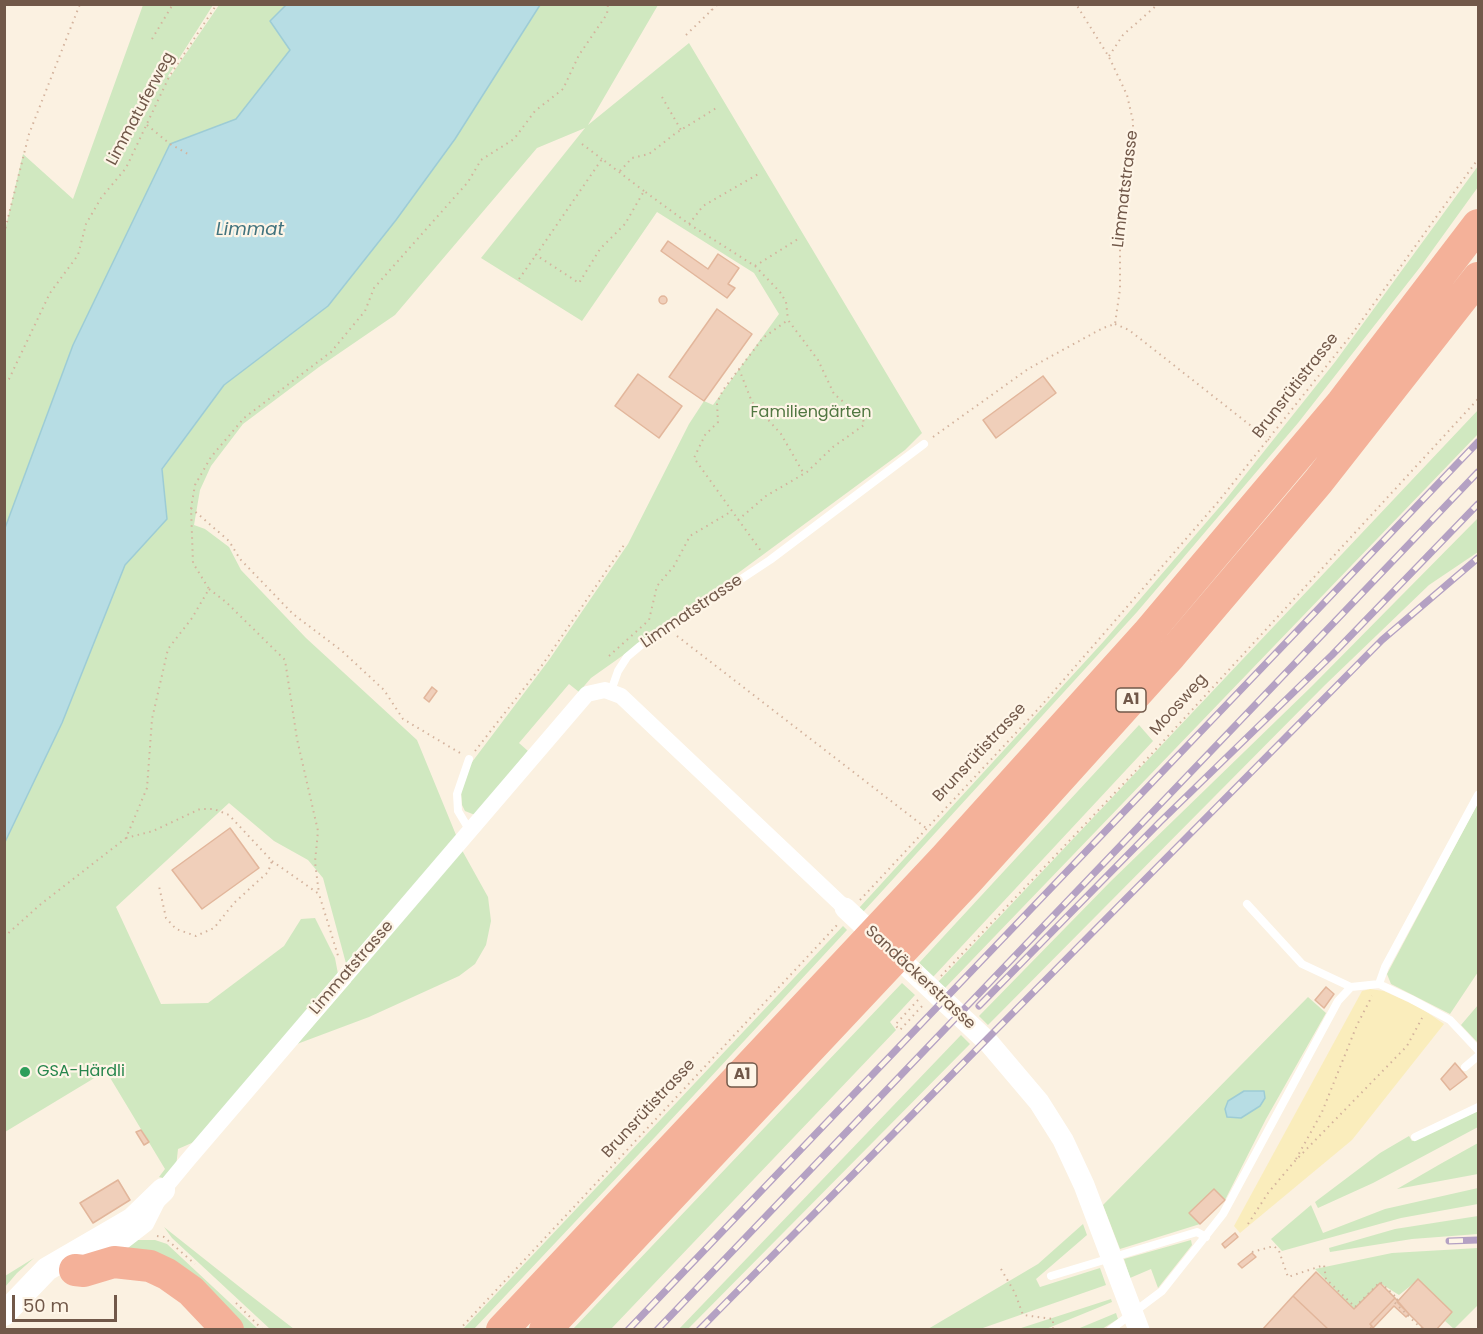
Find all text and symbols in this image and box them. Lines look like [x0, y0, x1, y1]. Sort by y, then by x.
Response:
street label: Limmatuferweg [103, 49, 179, 169]
street label: Limmatstrasse [1109, 129, 1143, 249]
water label: Limmat [216, 219, 284, 241]
street label: Brunsrütistrasse [1249, 330, 1343, 442]
park label: Familiengärten [751, 403, 871, 423]
street label: Limmatstrasse [638, 571, 746, 653]
street label: Moosweg [1146, 670, 1212, 740]
road number: A1 [1116, 688, 1146, 712]
street label: Brunsrütistrasse [929, 700, 1031, 806]
street label: Limmatstrasse [306, 917, 398, 1019]
street label: Sandäckerstrasse [861, 922, 979, 1034]
street label: Brunsrütistrasse [598, 1056, 700, 1162]
place label: GSA-Härdli [37, 1062, 125, 1082]
road number: A1 [727, 1063, 757, 1087]
marker: GSA-Härdli [18, 1065, 32, 1079]
scale bar [15, 1283, 120, 1321]
text: 50 m [23, 1293, 69, 1318]

